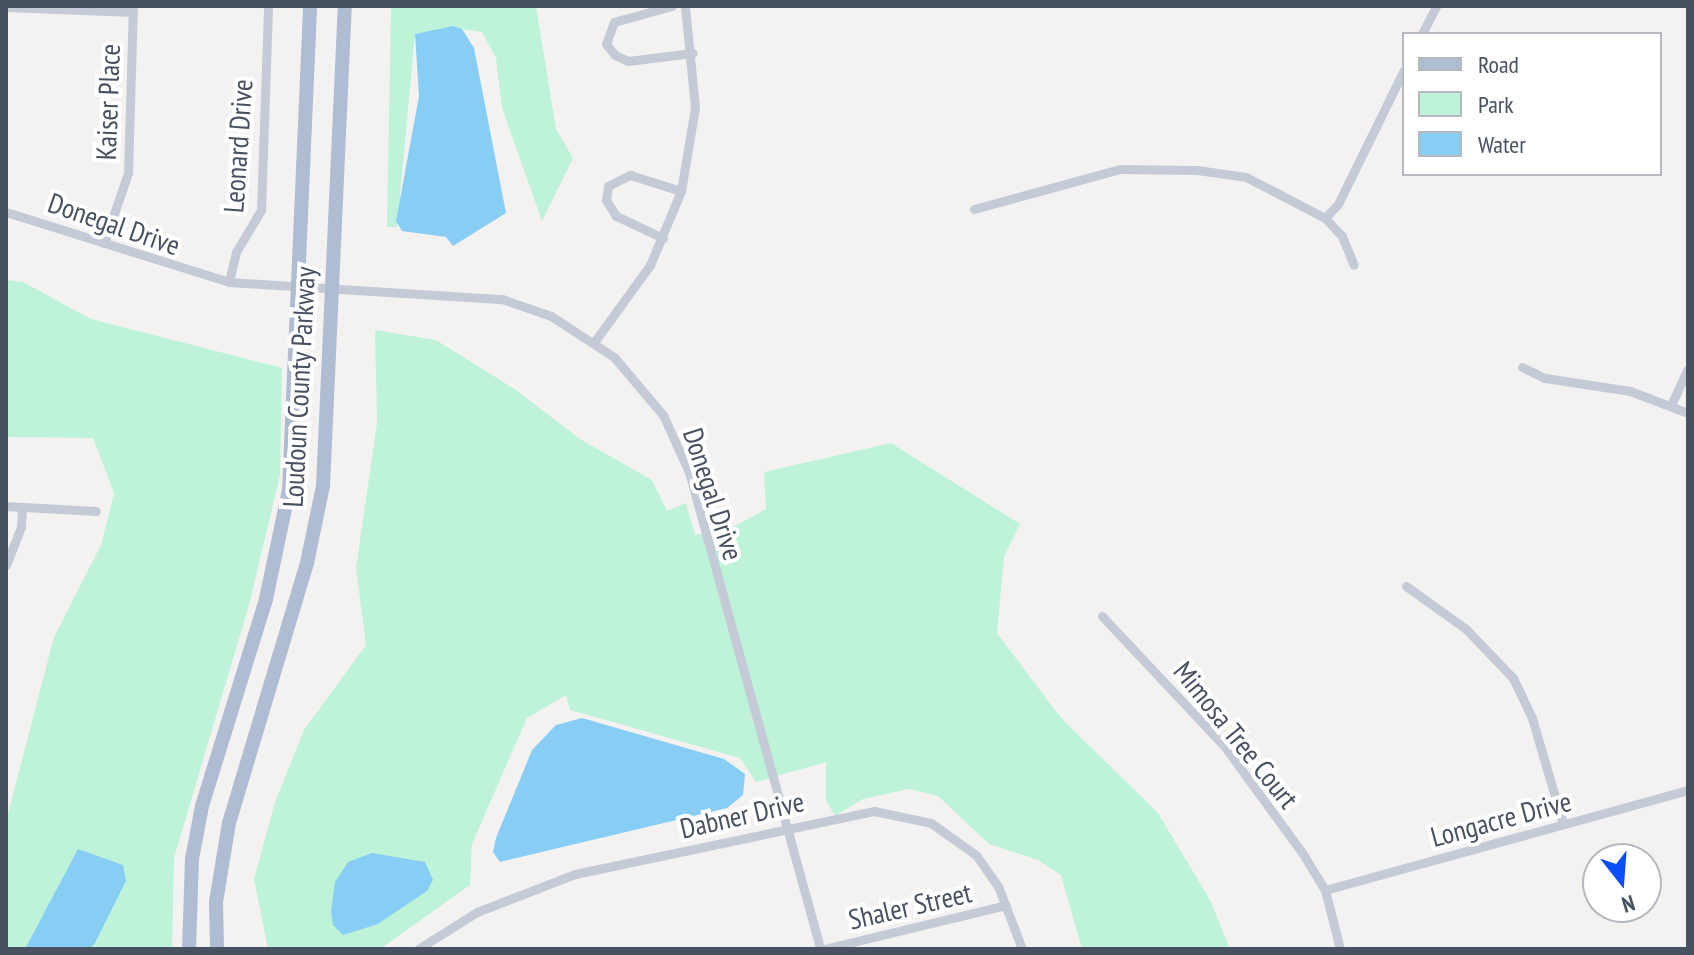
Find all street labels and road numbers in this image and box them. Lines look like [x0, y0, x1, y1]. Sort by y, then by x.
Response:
street label: Kaiser Place [89, 43, 127, 161]
street label: Leonard Drive [217, 78, 259, 214]
street label: Donegal Drive [44, 186, 184, 262]
street label: Loudoun County Parkway [276, 265, 322, 509]
street label: Donegal Drive [676, 424, 750, 564]
street label: Mimosa Tree Court [1166, 655, 1306, 815]
street label: Dabner Drive [677, 784, 807, 846]
street label: Longacre Drive [1427, 784, 1575, 854]
street label: Shaler Street [845, 876, 975, 936]

